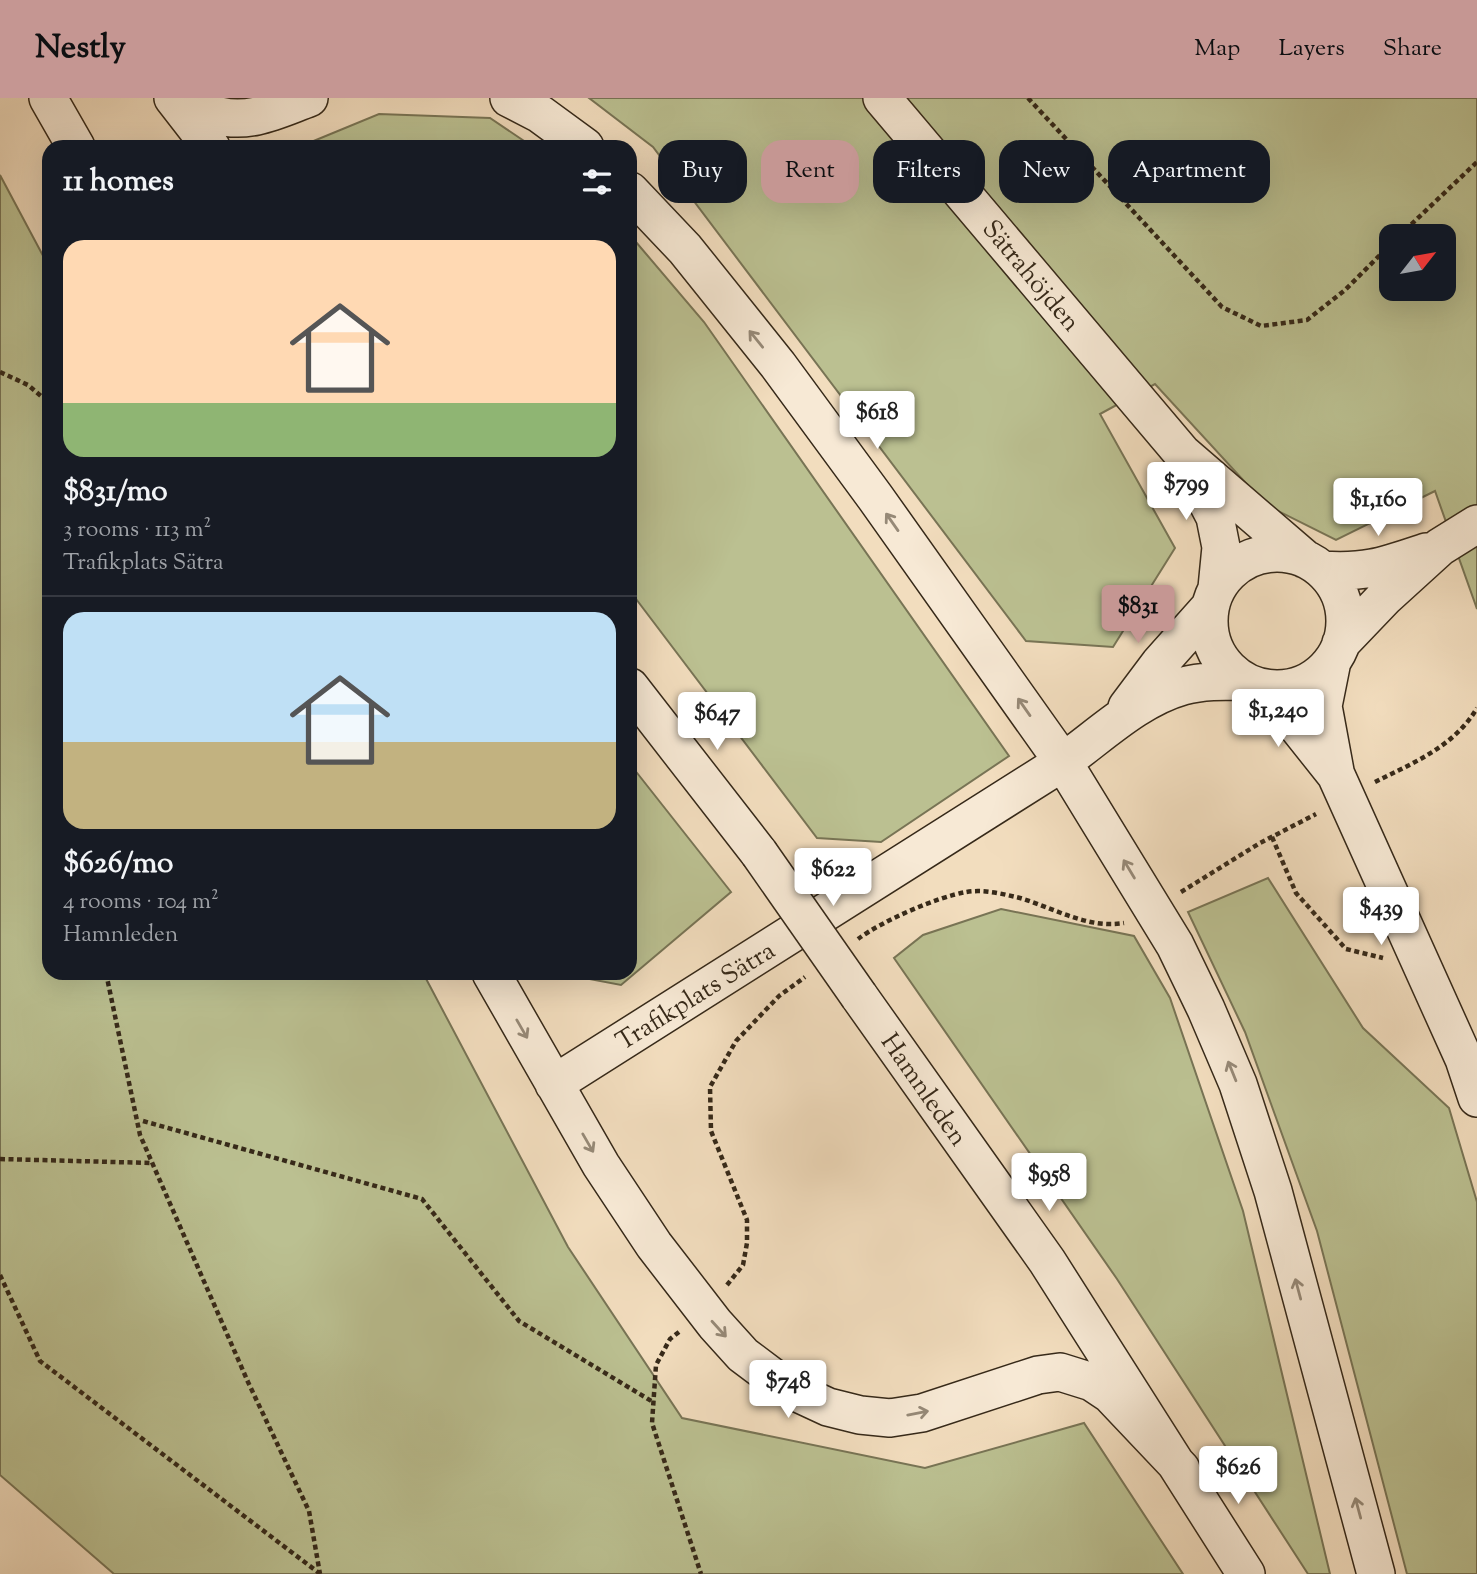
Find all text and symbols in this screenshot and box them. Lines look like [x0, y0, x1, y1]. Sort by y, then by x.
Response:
text: Nestly [35, 25, 126, 73]
text: Map [1194, 32, 1240, 66]
text: Layers [1278, 32, 1345, 66]
text: Share [1383, 32, 1442, 66]
chip: Buy [658, 140, 747, 203]
chip: Rent [761, 140, 859, 203]
chip: Filters [873, 140, 985, 203]
chip: New [999, 140, 1094, 203]
chip: Apartment [1108, 140, 1270, 203]
text: 11 homes [63, 161, 174, 204]
icon: filters [578, 163, 616, 201]
street label: Sätrahöjden [972, 213, 1088, 341]
north arrow [1379, 224, 1456, 301]
map controls [1379, 224, 1456, 301]
icon: home [277, 285, 403, 411]
one-way arrow [749, 330, 764, 348]
pin: $618 [836, 392, 918, 451]
text: $618 [856, 397, 898, 430]
pin: $799 [1145, 462, 1227, 522]
text: $799 [1163, 468, 1209, 501]
text: $831/mo [63, 471, 168, 514]
pin: $1,160 [1321, 478, 1435, 538]
text: $1,160 [1349, 484, 1407, 517]
one-way arrow [885, 513, 899, 532]
text: 3 rooms · 113 m² [63, 514, 211, 547]
text: Trafikplats Sätra [63, 547, 224, 580]
pin: $831 [1097, 586, 1179, 645]
text: $831 [1118, 591, 1158, 624]
icon: home [277, 657, 403, 783]
pin: $1,240 [1221, 690, 1335, 749]
pin: $647 [676, 692, 758, 752]
text: $1,240 [1248, 695, 1308, 728]
text: $647 [694, 698, 740, 731]
one-way arrow [1017, 698, 1031, 717]
text: $626/mo [63, 843, 173, 886]
pin: $622 [792, 848, 874, 908]
text: $622 [811, 854, 856, 887]
one-way arrow [1121, 860, 1135, 880]
text: 4 rooms · 104 m² [63, 886, 219, 919]
pin: $439 [1340, 888, 1422, 947]
text: $439 [1359, 893, 1403, 926]
text: Hamnleden [63, 919, 178, 952]
street label: Trafikplats Sätra [610, 933, 783, 1061]
one-way arrow [516, 1018, 530, 1038]
street label: Hamnleden [870, 1026, 976, 1154]
one-way arrow [1225, 1061, 1238, 1083]
one-way arrow [582, 1132, 596, 1152]
pin: $958 [1008, 1154, 1090, 1213]
text: $958 [1027, 1159, 1071, 1192]
one-way arrow [1291, 1278, 1304, 1301]
one-way arrow [711, 1320, 727, 1338]
pin: $748 [747, 1360, 829, 1420]
text: $748 [765, 1366, 811, 1399]
one-way arrow [906, 1405, 929, 1419]
pin: $626 [1197, 1446, 1279, 1506]
text: $626 [1215, 1452, 1261, 1485]
one-way arrow [1351, 1497, 1364, 1519]

